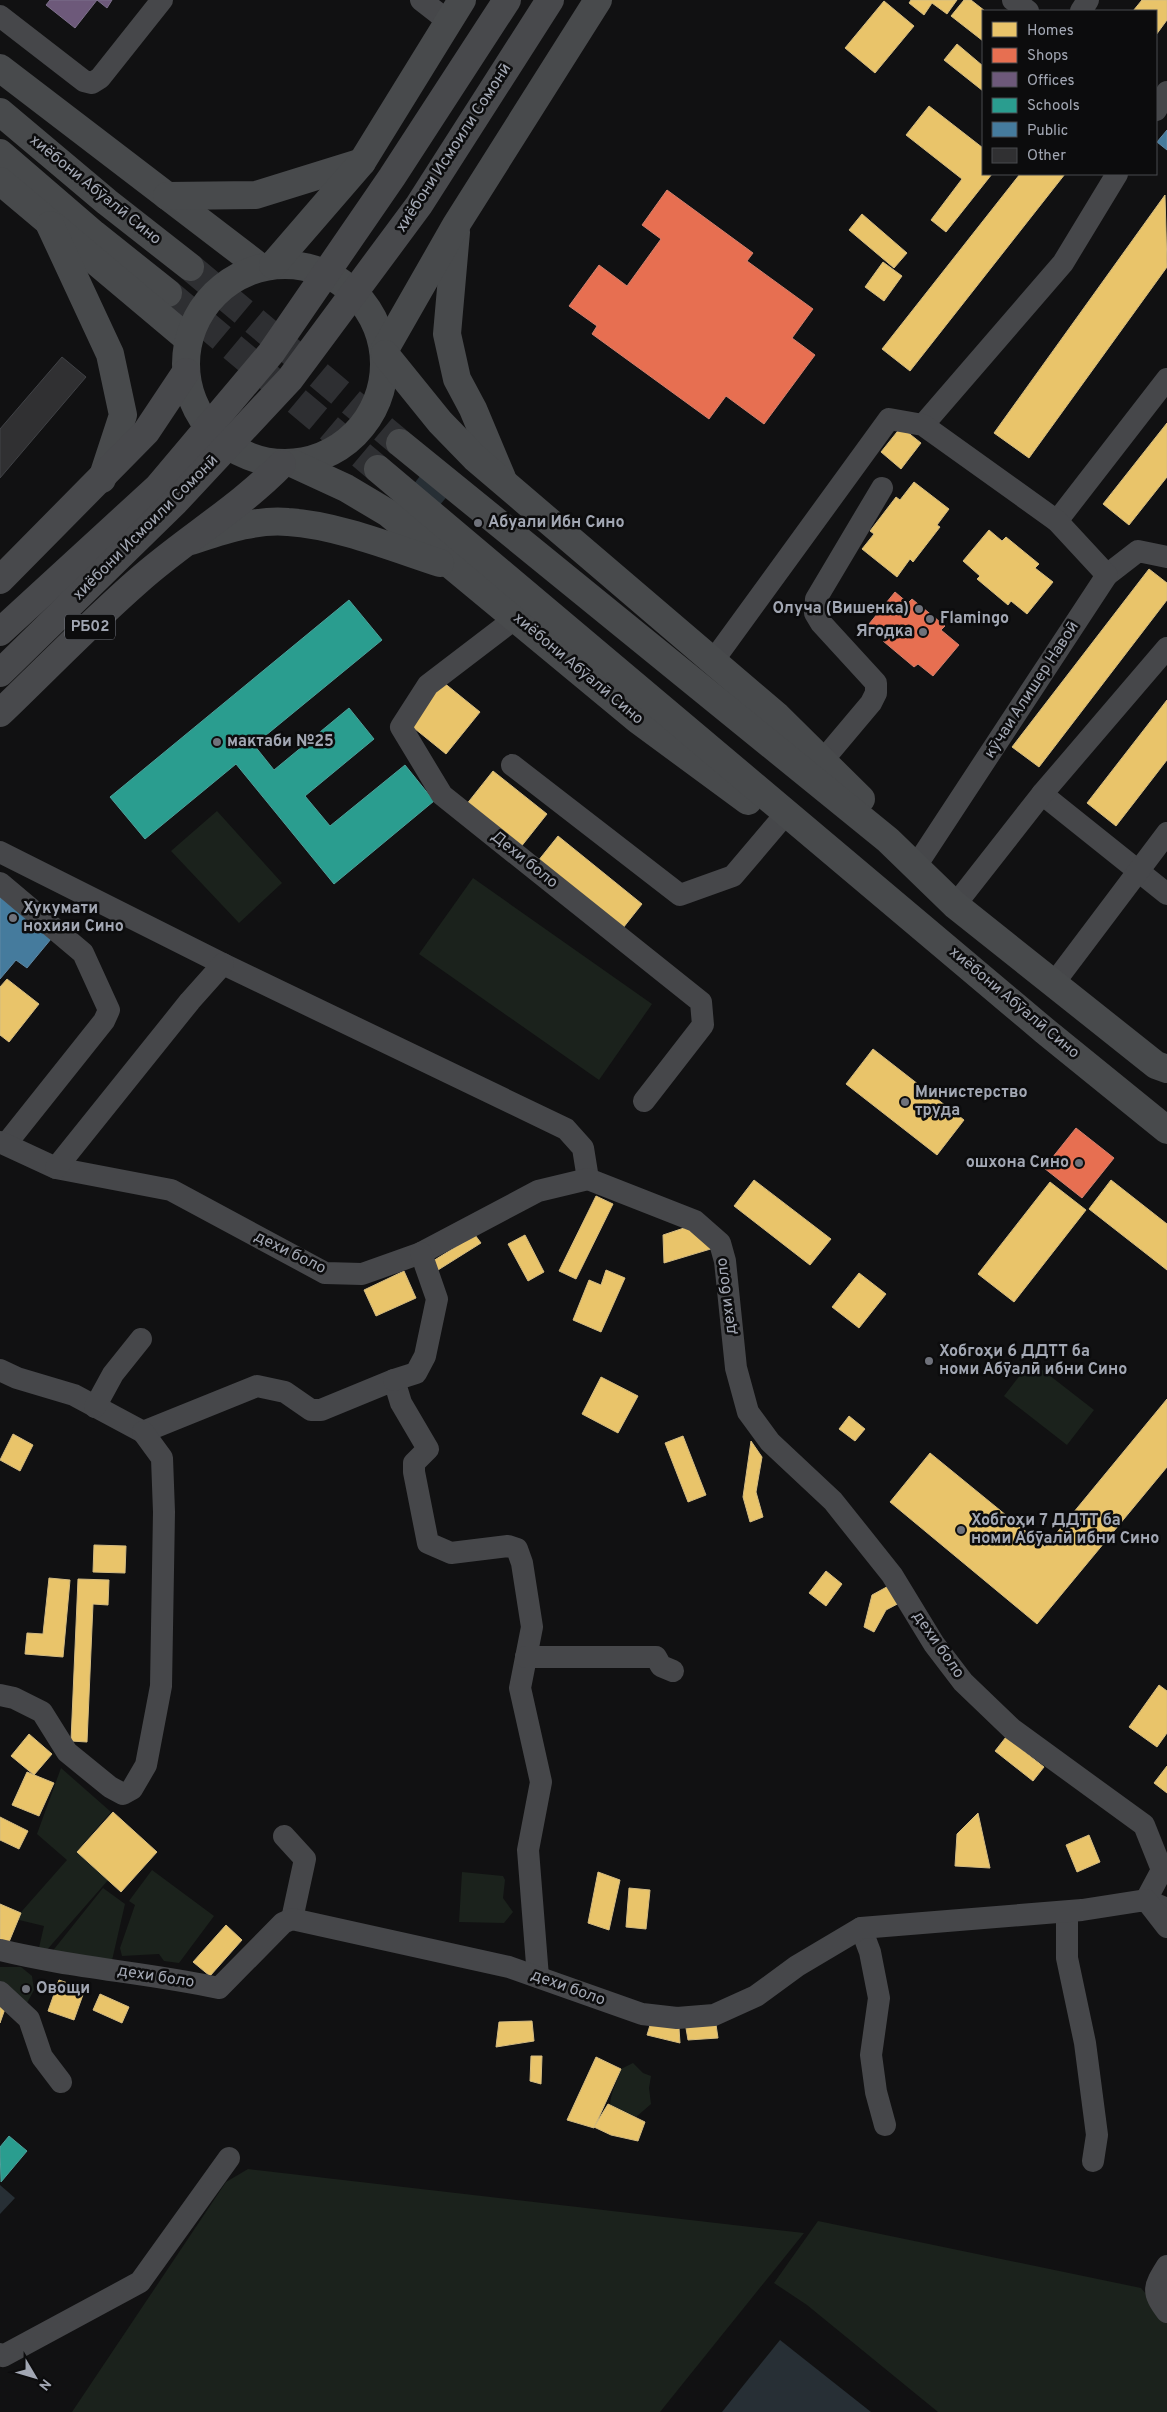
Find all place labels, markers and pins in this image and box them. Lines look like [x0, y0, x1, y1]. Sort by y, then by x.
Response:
place label: Абуали Ибн Сино [488, 513, 625, 533]
marker: Абуали Ибн Сино [472, 517, 484, 529]
place label: Олуча (Вишенка) [772, 599, 909, 619]
marker: Олуча (Вишенка) [913, 603, 925, 615]
place label: Flamingo [940, 609, 1009, 629]
marker: Flamingo [924, 613, 936, 625]
place label: Ягодка [856, 622, 913, 642]
marker: Ягодка [917, 626, 929, 638]
place label: мактаби №25 [227, 732, 334, 752]
marker: мактаби №25 [211, 736, 223, 748]
place label: Хукумати нохияи Сино [23, 899, 124, 937]
marker: Хукумати нохияи Сино [7, 912, 19, 924]
place label: Министерство труда [915, 1083, 1028, 1121]
marker: Министерство труда [899, 1096, 911, 1108]
place label: ошхона Сино [966, 1153, 1069, 1173]
marker: ошхона Сино [1073, 1157, 1085, 1169]
place label: Хобгоҳи 6 ДДТТ ба номи Абӯалӣ ибни Сино [939, 1342, 1127, 1380]
marker: Хобгоҳи 6 ДДТТ ба номи Абӯалӣ ибни Сино [923, 1355, 935, 1367]
place label: Хобгоҳи 7 ДДТТ ба номи Абӯалӣ ибни Сино [971, 1511, 1159, 1549]
marker: Хобгоҳи 7 ДДТТ ба номи Абӯалӣ ибни Сино [955, 1524, 967, 1536]
place label: Овощи [36, 1979, 90, 1999]
marker: Овощи [20, 1983, 32, 1995]

